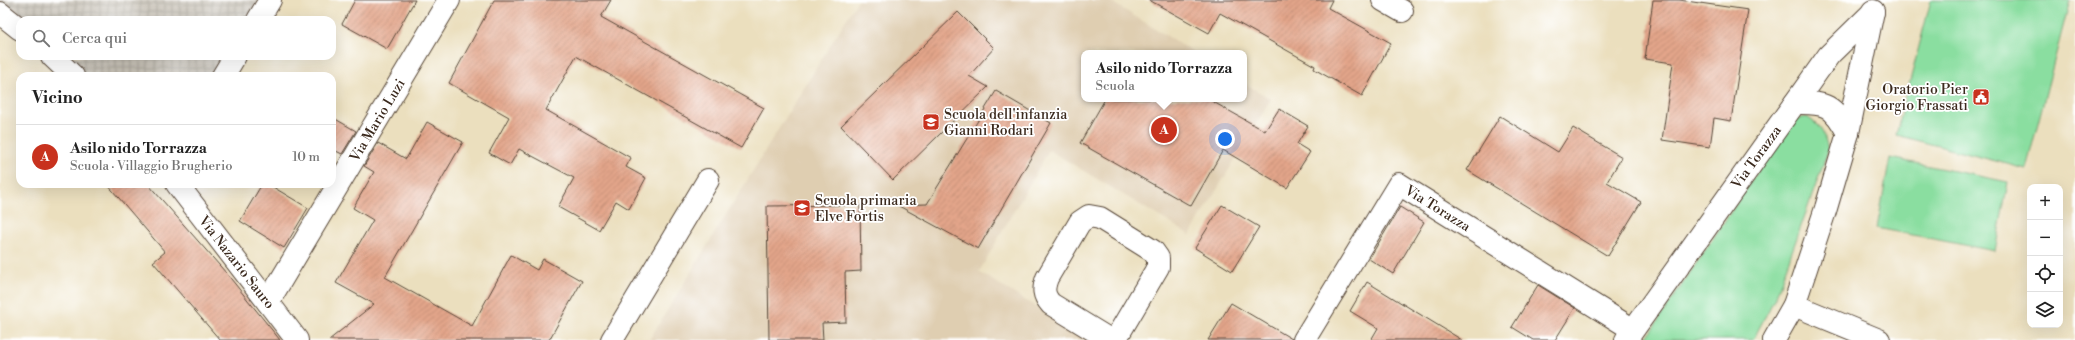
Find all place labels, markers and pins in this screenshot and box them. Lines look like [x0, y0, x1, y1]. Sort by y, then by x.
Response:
place label: Oratorio Pier Giorgio Frassati [1866, 81, 1968, 115]
public building icon: Oratorio Pier Giorgio Frassati [1971, 87, 1991, 107]
place label: Scuola dell'infanzia Gianni Rodari [944, 106, 1068, 140]
school or university icon: Scuola dell'infanzia Gianni Rodari [921, 112, 941, 132]
pin: A [1151, 115, 1177, 145]
place label: Scuola primaria Elve Fortis [815, 192, 917, 226]
school or university icon: Scuola primaria Elve Fortis [792, 198, 812, 218]

